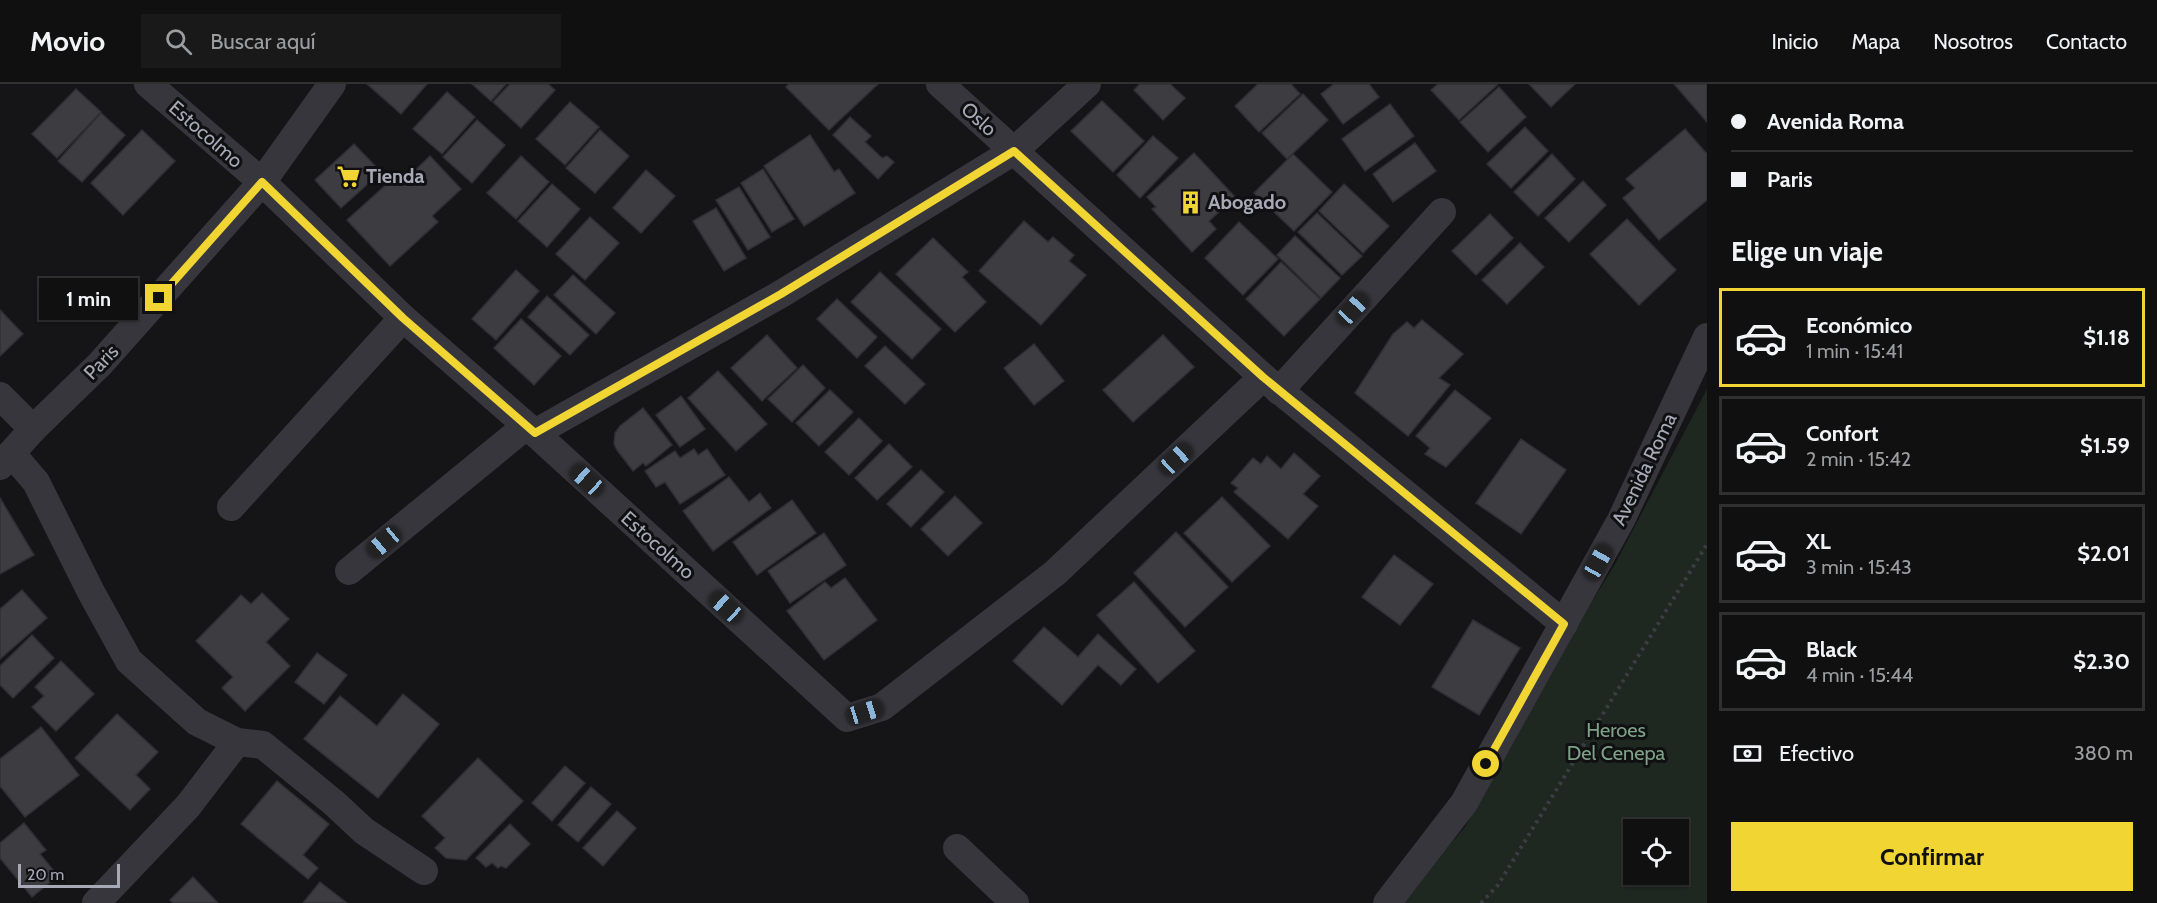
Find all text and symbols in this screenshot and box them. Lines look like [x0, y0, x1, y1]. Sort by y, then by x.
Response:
search box [141, 14, 561, 68]
text: Movio [30, 24, 105, 58]
icon: search [162, 25, 195, 58]
text: Buscar aquí [210, 28, 315, 55]
text: Inicio [1771, 29, 1818, 54]
text: Mapa [1851, 29, 1900, 54]
text: Nosotros [1933, 29, 2013, 54]
text: Contacto [2046, 29, 2127, 54]
street label: Estocolmo [164, 95, 248, 173]
street label: Oslo [956, 97, 1002, 141]
text: Avenida Roma [1767, 108, 1904, 135]
supermarket icon: Tienda [335, 163, 361, 189]
place label: Tienda [366, 164, 424, 188]
text: Paris [1767, 166, 1813, 193]
building icon: Abogado [1177, 189, 1203, 215]
place label: Abogado [1208, 190, 1286, 214]
text: Elige un viaje [1731, 235, 1883, 268]
callout: 1 min [39, 277, 138, 319]
route end [145, 284, 172, 311]
text: 1 min [66, 287, 111, 311]
car [1334, 290, 1372, 328]
icon: car [1734, 311, 1788, 365]
text: Económico [1806, 312, 1912, 339]
text: $1.18 [2083, 324, 2130, 351]
street label: Paris [79, 339, 123, 385]
text: 1 min · 15:41 [1806, 339, 1903, 363]
street label: Avenida Roma [1606, 409, 1682, 529]
icon: car [1734, 419, 1788, 473]
text: Confort [1806, 420, 1879, 447]
text: $1.59 [2080, 432, 2130, 459]
car [1157, 440, 1195, 478]
text: 2 min · 15:42 [1806, 447, 1911, 471]
car [568, 461, 606, 499]
street label: Estocolmo [616, 506, 700, 584]
car [364, 524, 404, 560]
icon: car [1734, 527, 1788, 581]
text: XL [1806, 528, 1831, 555]
text: $2.01 [2077, 540, 2130, 567]
car [1581, 542, 1615, 582]
text: 3 min · 15:43 [1806, 555, 1912, 579]
car [707, 588, 745, 626]
icon: car [1734, 635, 1788, 689]
text: Black [1806, 636, 1857, 663]
text: $2.30 [2073, 648, 2130, 675]
text: 4 min · 15:44 [1806, 663, 1913, 687]
car [845, 698, 885, 726]
park label: Heroes Del Cenepa [1567, 718, 1666, 765]
icon: cash [1731, 737, 1764, 770]
text: Efectivo [1779, 740, 1854, 767]
text: 380 m [2074, 741, 2133, 765]
route start [1472, 750, 1499, 777]
map controls [1623, 819, 1689, 885]
button: locate [1623, 819, 1689, 885]
button: Confirmar [1731, 822, 2133, 891]
scale bar [18, 861, 120, 888]
text: 20 m [27, 865, 64, 884]

